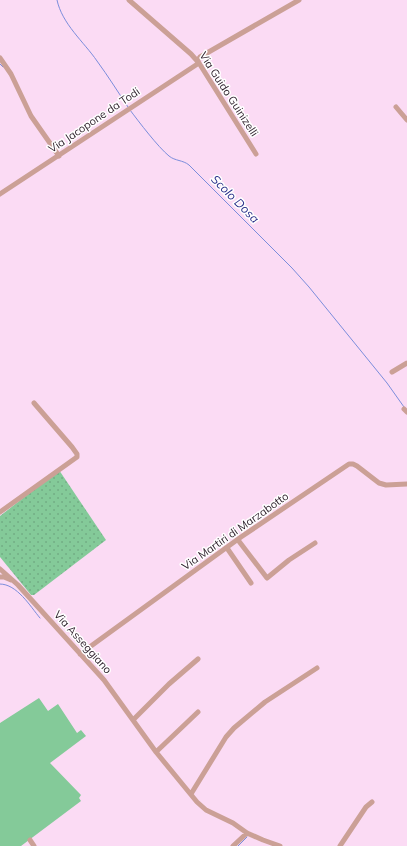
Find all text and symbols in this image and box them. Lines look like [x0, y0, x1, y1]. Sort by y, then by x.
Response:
street label: Via Guido Guinizelli [196, 49, 262, 139]
street label: Via Jacopone da Todi [46, 84, 142, 156]
water label: Scolo Dosa [208, 171, 263, 226]
street label: Via Martiri di Marzabotto [179, 489, 291, 573]
street label: Via Asseggiano [51, 608, 115, 676]

